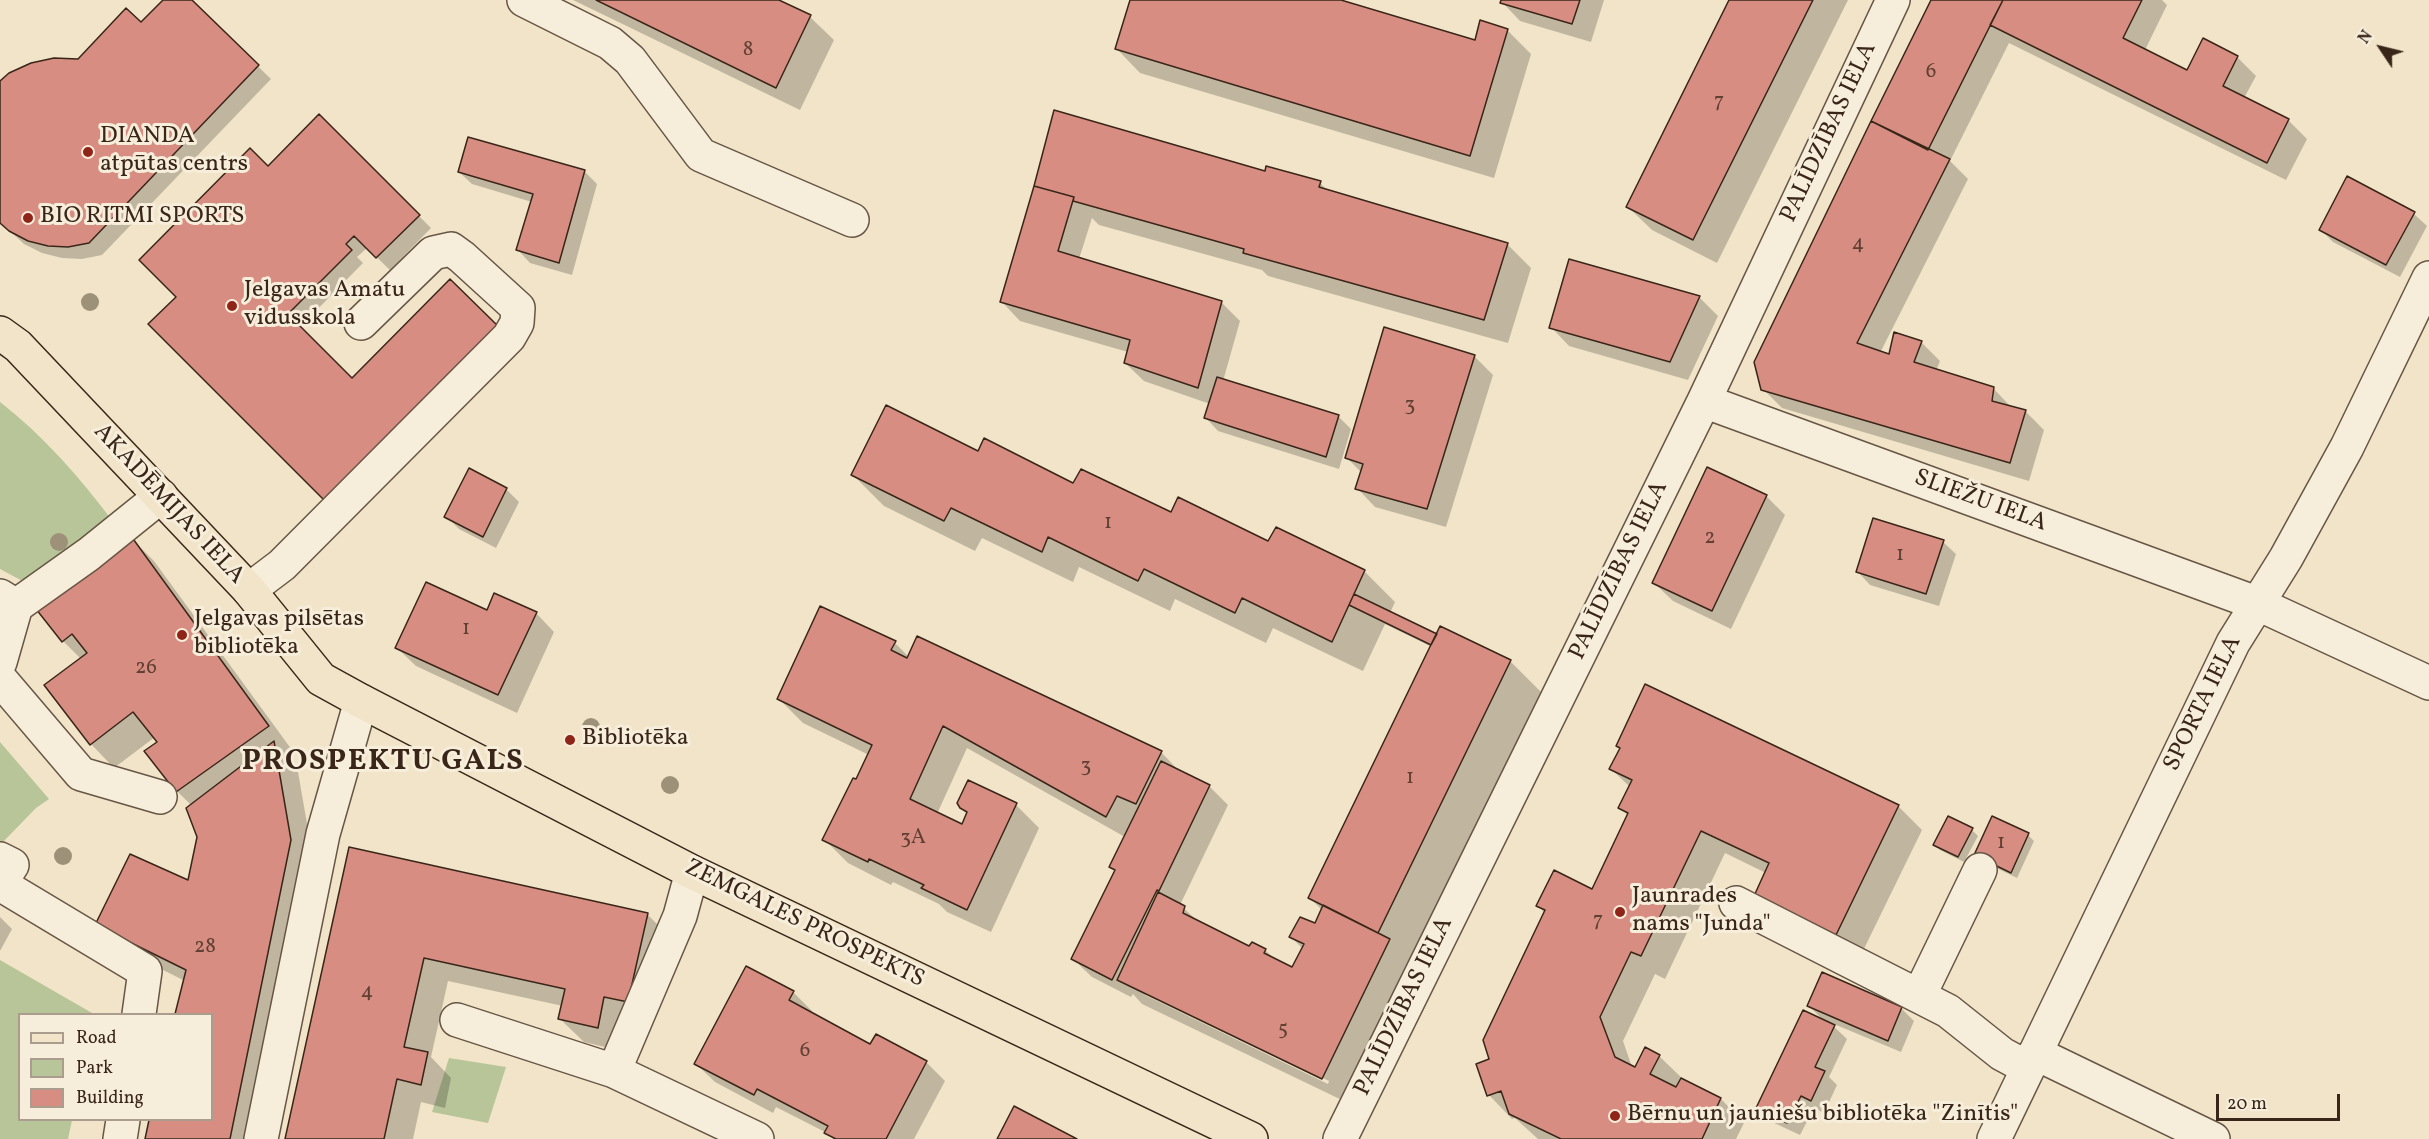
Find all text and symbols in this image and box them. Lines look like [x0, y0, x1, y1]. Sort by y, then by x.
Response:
north arrow [2351, 18, 2411, 78]
text: N [2354, 27, 2379, 49]
house number: 8 [743, 38, 753, 64]
street label: PALĪDZĪBAS IELA [1776, 38, 1884, 228]
house number: 6 [1926, 60, 1936, 86]
house number: 7 [1714, 90, 1724, 116]
place label: DIANDA atpūtas centrs [100, 124, 248, 180]
marker: DIANDA atpūtas centrs [81, 145, 95, 159]
place label: BIO RITMI SPORTS [40, 204, 245, 232]
marker: BIO RITMI SPORTS [21, 211, 35, 225]
house number: 4 [1852, 232, 1864, 258]
place label: Jelgavas Amatu vidusskola [244, 278, 405, 334]
marker: Jelgavas Amatu vidusskola [225, 299, 239, 313]
house number: 3 [1405, 393, 1415, 419]
street label: AKADĒMIJAS IELA [86, 419, 250, 591]
street label: SLIEŽU IELA [1910, 465, 2050, 539]
street label: PALĪDZĪBAS IELA [1564, 477, 1676, 665]
house number: 1 [1104, 511, 1112, 537]
house number: 2 [1704, 526, 1716, 552]
house number: 1 [1896, 543, 1904, 569]
place label: Jelgavas pilsētas bibliotēka [194, 607, 364, 663]
house number: 1 [462, 617, 470, 643]
marker: Jelgavas pilsētas bibliotēka [175, 628, 189, 642]
street label: SPORTA IELA [2159, 632, 2249, 776]
house number: 26 [135, 656, 157, 682]
place label: Bibliotēka [582, 726, 689, 754]
marker: Bibliotēka [563, 733, 577, 747]
district label: PROSPEKTU GALS [242, 745, 524, 781]
house number: 3 [1081, 754, 1091, 780]
house number: 1 [1406, 766, 1414, 792]
house number: 3A [900, 826, 926, 852]
house number: 1 [1997, 831, 2005, 857]
street label: ZEMGALES PROSPEKTS [679, 854, 929, 996]
place label: Jaunrades nams "Junda" [1632, 884, 1771, 940]
marker: Jaunrades nams "Junda" [1613, 905, 1627, 919]
house number: 7 [1593, 909, 1603, 935]
street label: PALĪDZĪBAS IELA [1349, 913, 1461, 1101]
house number: 28 [194, 935, 216, 961]
house number: 4 [361, 980, 373, 1006]
legend [18, 1013, 213, 1121]
house number: 5 [1278, 1017, 1288, 1043]
text: Road [76, 1026, 117, 1051]
house number: 6 [800, 1039, 810, 1065]
text: Park [76, 1056, 113, 1081]
scale bar [2219, 1082, 2344, 1120]
text: Building [76, 1086, 144, 1111]
text: 20 m [2227, 1092, 2267, 1117]
place label: Bērnu un jauniešu bibliotēka "Zinītis" [1627, 1102, 2018, 1130]
marker: Bērnu un jauniešu bibliotēka "Zinītis" [1608, 1109, 1622, 1123]

